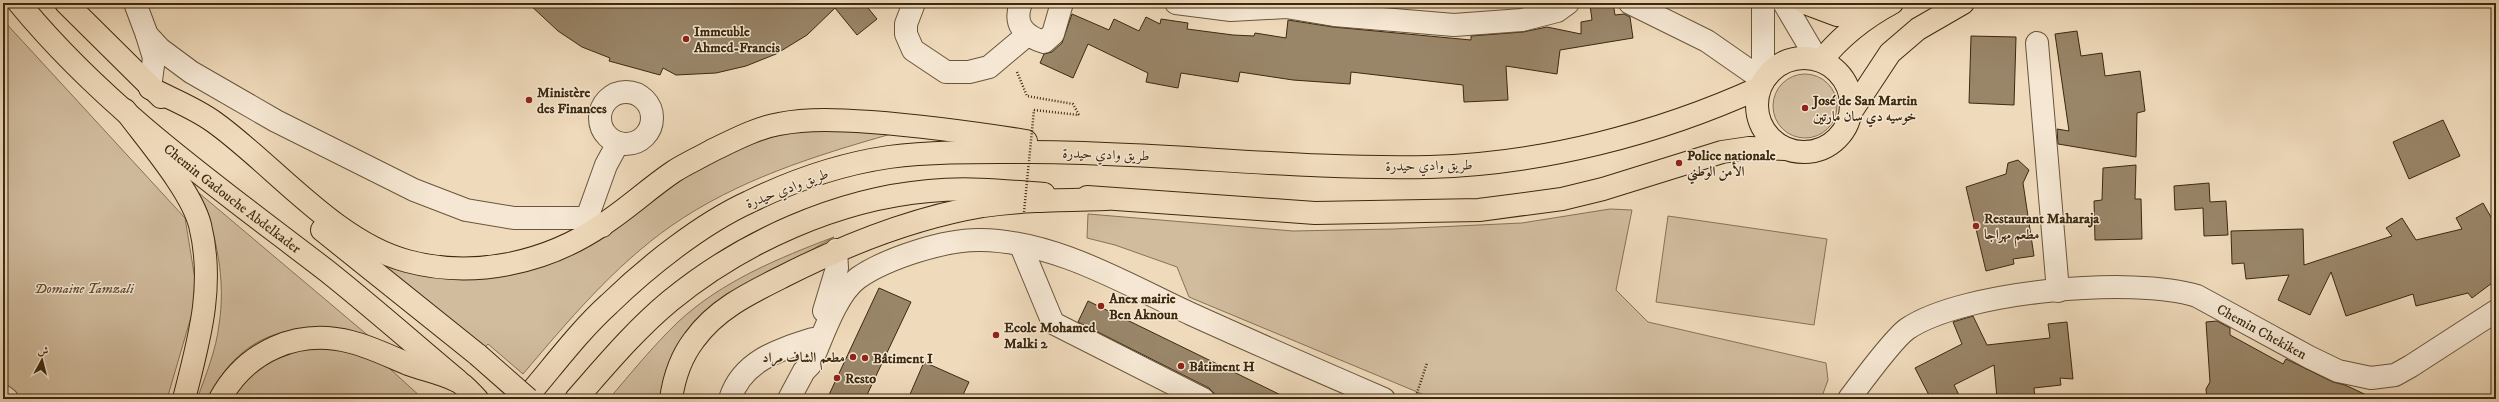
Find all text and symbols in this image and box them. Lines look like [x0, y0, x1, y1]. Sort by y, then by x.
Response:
place label: Immeuble Ahmed-Francis [693, 23, 780, 57]
marker: Immeuble Ahmed-Francis [681, 34, 691, 44]
place label: Ministère des Finances [537, 84, 607, 118]
place label: José de San Martin خوسيه دي سان مارتين [1811, 92, 1918, 128]
marker: Ministère des Finances [524, 95, 534, 105]
marker: José de San Martin خوسيه دي سان مارتين [1800, 103, 1810, 113]
street label: Chemin Gadouche Abdelkader [160, 140, 305, 258]
street label: طريق وادي حيدرة [1062, 144, 1150, 168]
place label: Police nationale الأمن الوطني [1687, 147, 1776, 185]
street label: طريق وادي حيدرة [1385, 156, 1473, 178]
marker: Police nationale الأمن الوطني [1674, 158, 1684, 168]
street label: طريق وادي حيدرة [743, 165, 832, 215]
place label: Restaurant Maharaja مطعم مهراجا [1984, 210, 2100, 247]
marker: Restaurant Maharaja مطعم مهراجا [1971, 221, 1981, 231]
park label: Domaine Tamzali [34, 280, 135, 298]
place label: Anex mairie Ben Aknoun [1108, 290, 1179, 324]
street label: Chemin Chekiken [2213, 300, 2310, 364]
marker: Anex mairie Ben Aknoun [1096, 301, 1106, 311]
place label: Ecole Mohamed Malki 2 [1004, 319, 1097, 353]
marker: Ecole Mohamed Malki 2 [991, 330, 1001, 340]
north arrow [22, 340, 62, 380]
text: ش [37, 343, 49, 359]
place label: مطعم الشاف مراد [762, 349, 845, 370]
place label: Bâtiment I [873, 350, 933, 368]
marker: مطعم الشاف مراد [848, 352, 858, 362]
marker: Bâtiment I [860, 353, 870, 363]
place label: Bâtiment H [1189, 358, 1255, 376]
marker: Bâtiment H [1176, 361, 1186, 371]
place label: Resto [845, 370, 876, 388]
marker: Resto [832, 373, 842, 383]

